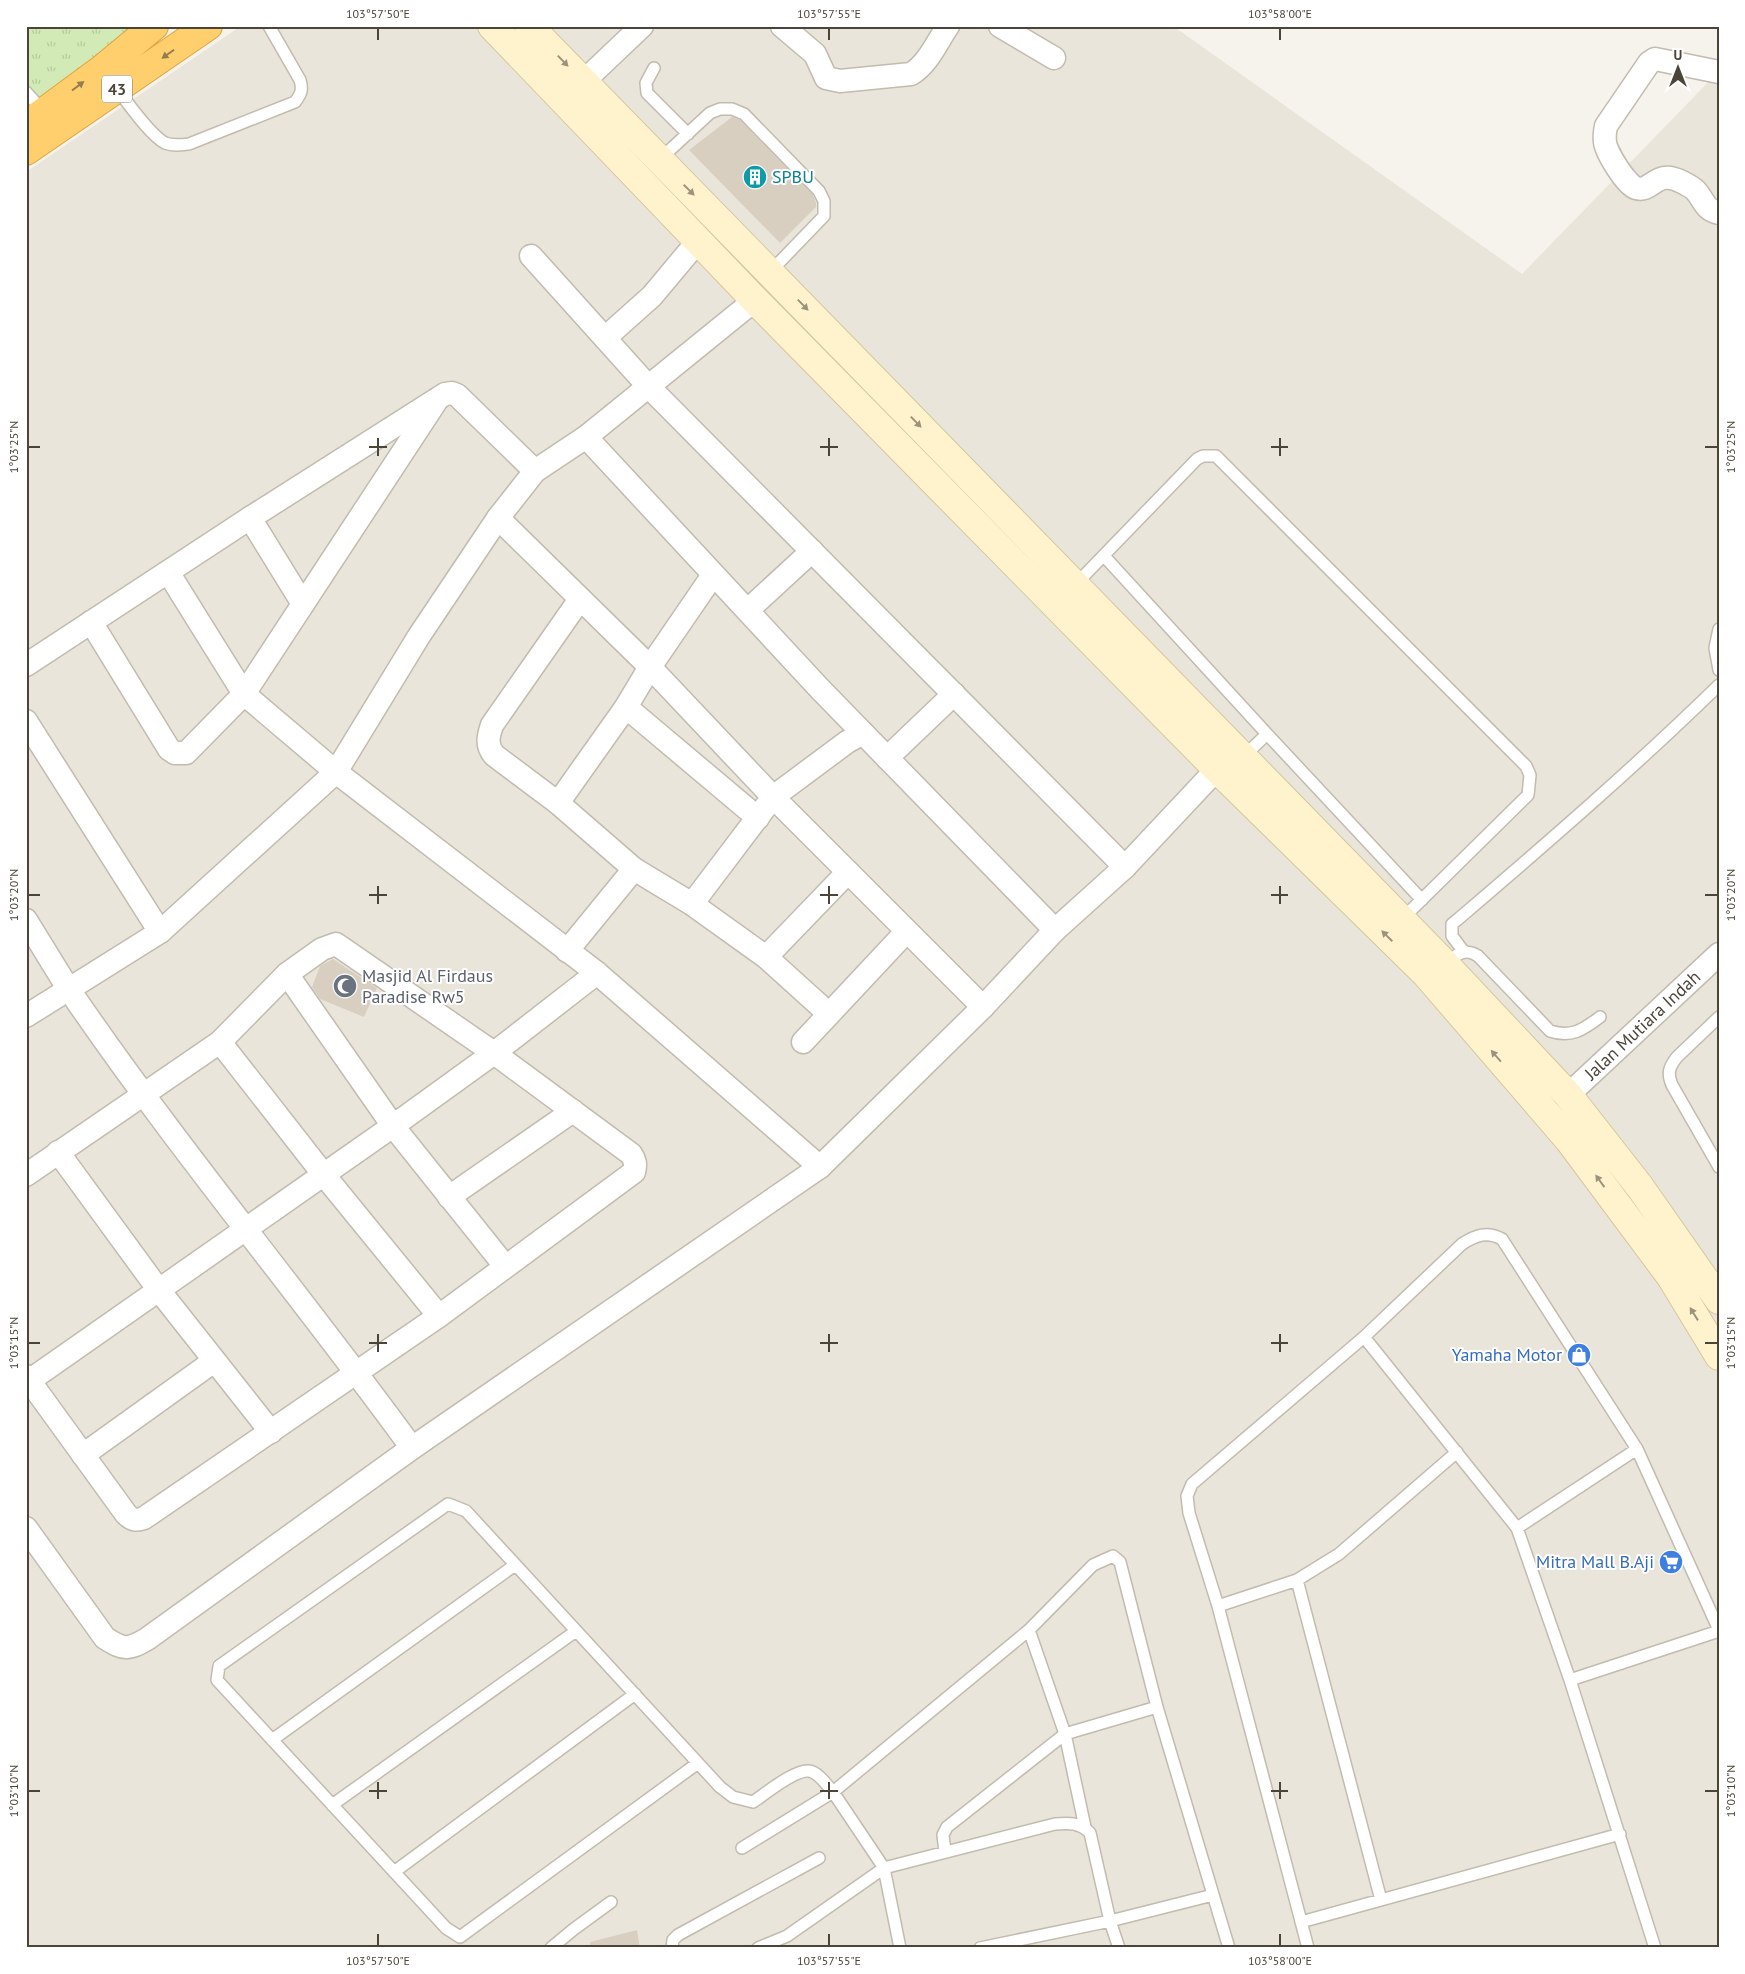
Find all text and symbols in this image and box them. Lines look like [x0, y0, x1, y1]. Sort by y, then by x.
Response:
text: 103°57'50"E [346, 6, 410, 21]
text: 103°57'55"E [797, 6, 861, 21]
text: 103°58'00"E [1248, 6, 1312, 21]
north arrow [1652, 42, 1702, 92]
text: U [1674, 46, 1682, 64]
one-way arrow [161, 49, 175, 59]
one-way arrow [557, 55, 569, 67]
road number: 43 [102, 76, 132, 102]
one-way arrow [71, 81, 84, 92]
building icon: SPBU [742, 164, 768, 190]
place label: SPBU [772, 165, 814, 188]
one-way arrow [682, 184, 694, 196]
one-way arrow [797, 299, 809, 311]
one-way arrow [910, 416, 922, 428]
text: 1°03'25"N [6, 421, 21, 473]
text: 1°03'25"N [1723, 421, 1738, 473]
text: 1°03'20"N [6, 869, 21, 921]
text: 1°03'20"N [1723, 869, 1738, 921]
one-way arrow [1381, 930, 1393, 942]
place label: Masjid Al Firdaus Paradise Rw5 [362, 964, 493, 1008]
street label: Jalan Mutiara Indah [1579, 965, 1705, 1085]
mosque icon: Masjid Al Firdaus Paradise Rw5 [332, 973, 358, 999]
one-way arrow [1491, 1050, 1502, 1063]
one-way arrow [1595, 1174, 1605, 1188]
one-way arrow [1689, 1307, 1698, 1320]
text: 1°03'15"N [6, 1317, 21, 1369]
text: 1°03'15"N [1723, 1317, 1738, 1369]
shop icon: Yamaha Motor [1566, 1342, 1592, 1368]
place label: Yamaha Motor [1452, 1343, 1562, 1366]
supermarket icon: Mitra Mall B.Aji [1658, 1549, 1684, 1575]
place label: Mitra Mall B.Aji [1536, 1550, 1654, 1573]
text: 1°03'10"N [6, 1765, 21, 1817]
text: 1°03'10"N [1723, 1765, 1738, 1817]
text: 103°57'50"E [346, 1953, 410, 1968]
text: 103°57'55"E [797, 1953, 861, 1968]
text: 103°58'00"E [1248, 1953, 1312, 1968]

